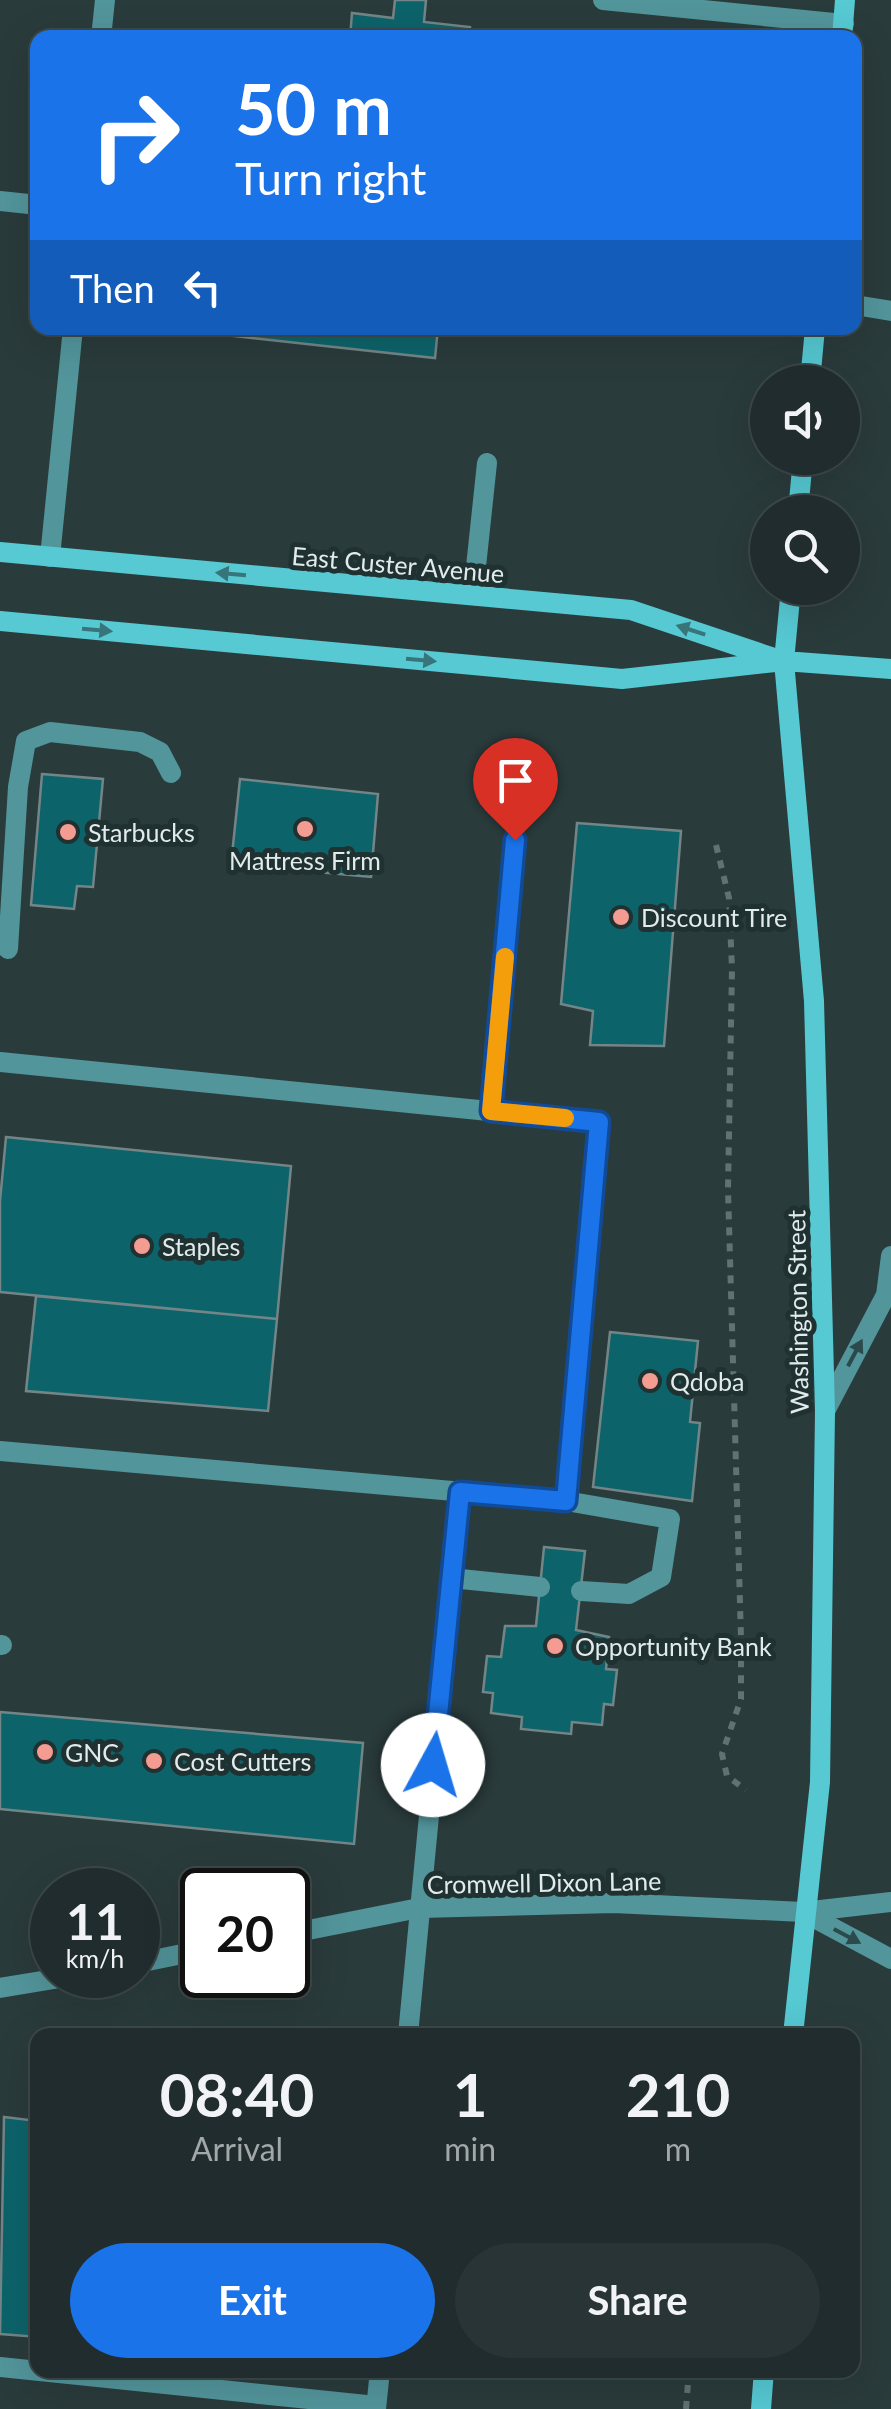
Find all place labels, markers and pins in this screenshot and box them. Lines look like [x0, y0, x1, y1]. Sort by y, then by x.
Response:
pin [473, 738, 558, 841]
place label: Starbucks [88, 817, 195, 847]
marker: Mattress Firm [294, 818, 316, 840]
marker: Starbucks [57, 821, 79, 843]
place label: Mattress Firm [229, 845, 381, 875]
place label: Discount Tire [641, 902, 787, 932]
marker: Discount Tire [610, 906, 632, 928]
place label: Staples [162, 1231, 240, 1261]
marker: Staples [131, 1235, 153, 1257]
place label: Qdoba [670, 1366, 744, 1396]
marker: Qdoba [639, 1370, 661, 1392]
place label: Opportunity Bank [575, 1631, 772, 1661]
marker: Opportunity Bank [544, 1635, 566, 1657]
place label: GNC [65, 1737, 119, 1767]
marker: GNC [34, 1741, 56, 1763]
place label: Cost Cutters [174, 1746, 311, 1776]
marker: Cost Cutters [143, 1750, 165, 1772]

